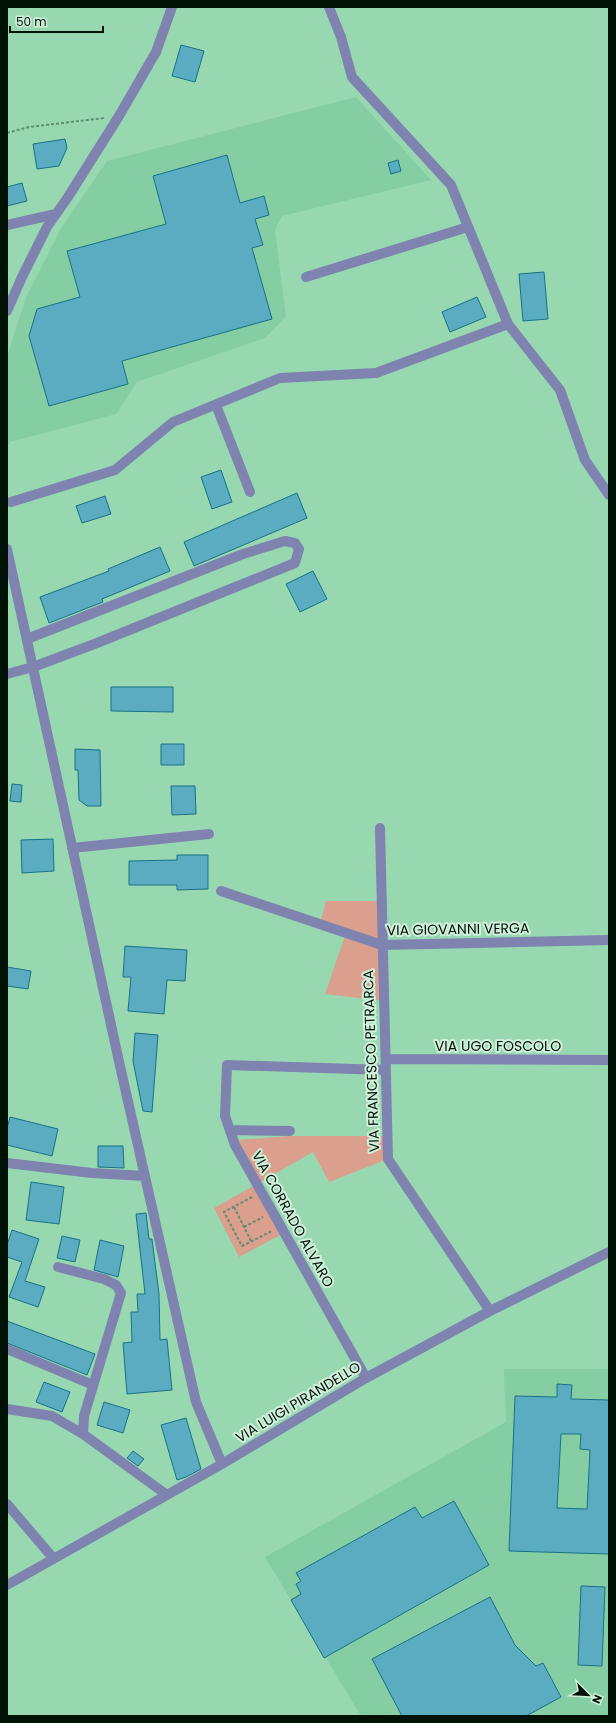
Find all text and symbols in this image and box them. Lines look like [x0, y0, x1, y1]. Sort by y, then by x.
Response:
scale bar [10, 8, 103, 34]
text: 50 m [16, 13, 47, 30]
street label: VIA GIOVANNI VERGA [386, 918, 530, 940]
street label: VIA FRANCESCO PETRARCA [358, 970, 384, 1152]
street label: VIA UGO FOSCOLO [435, 1036, 561, 1056]
street label: VIA CORRADO ALVARO [247, 1147, 339, 1291]
street label: VIA LUIGI PIRANDELLO [232, 1357, 364, 1447]
north arrow [568, 1675, 608, 1715]
text: N [588, 1692, 606, 1706]

